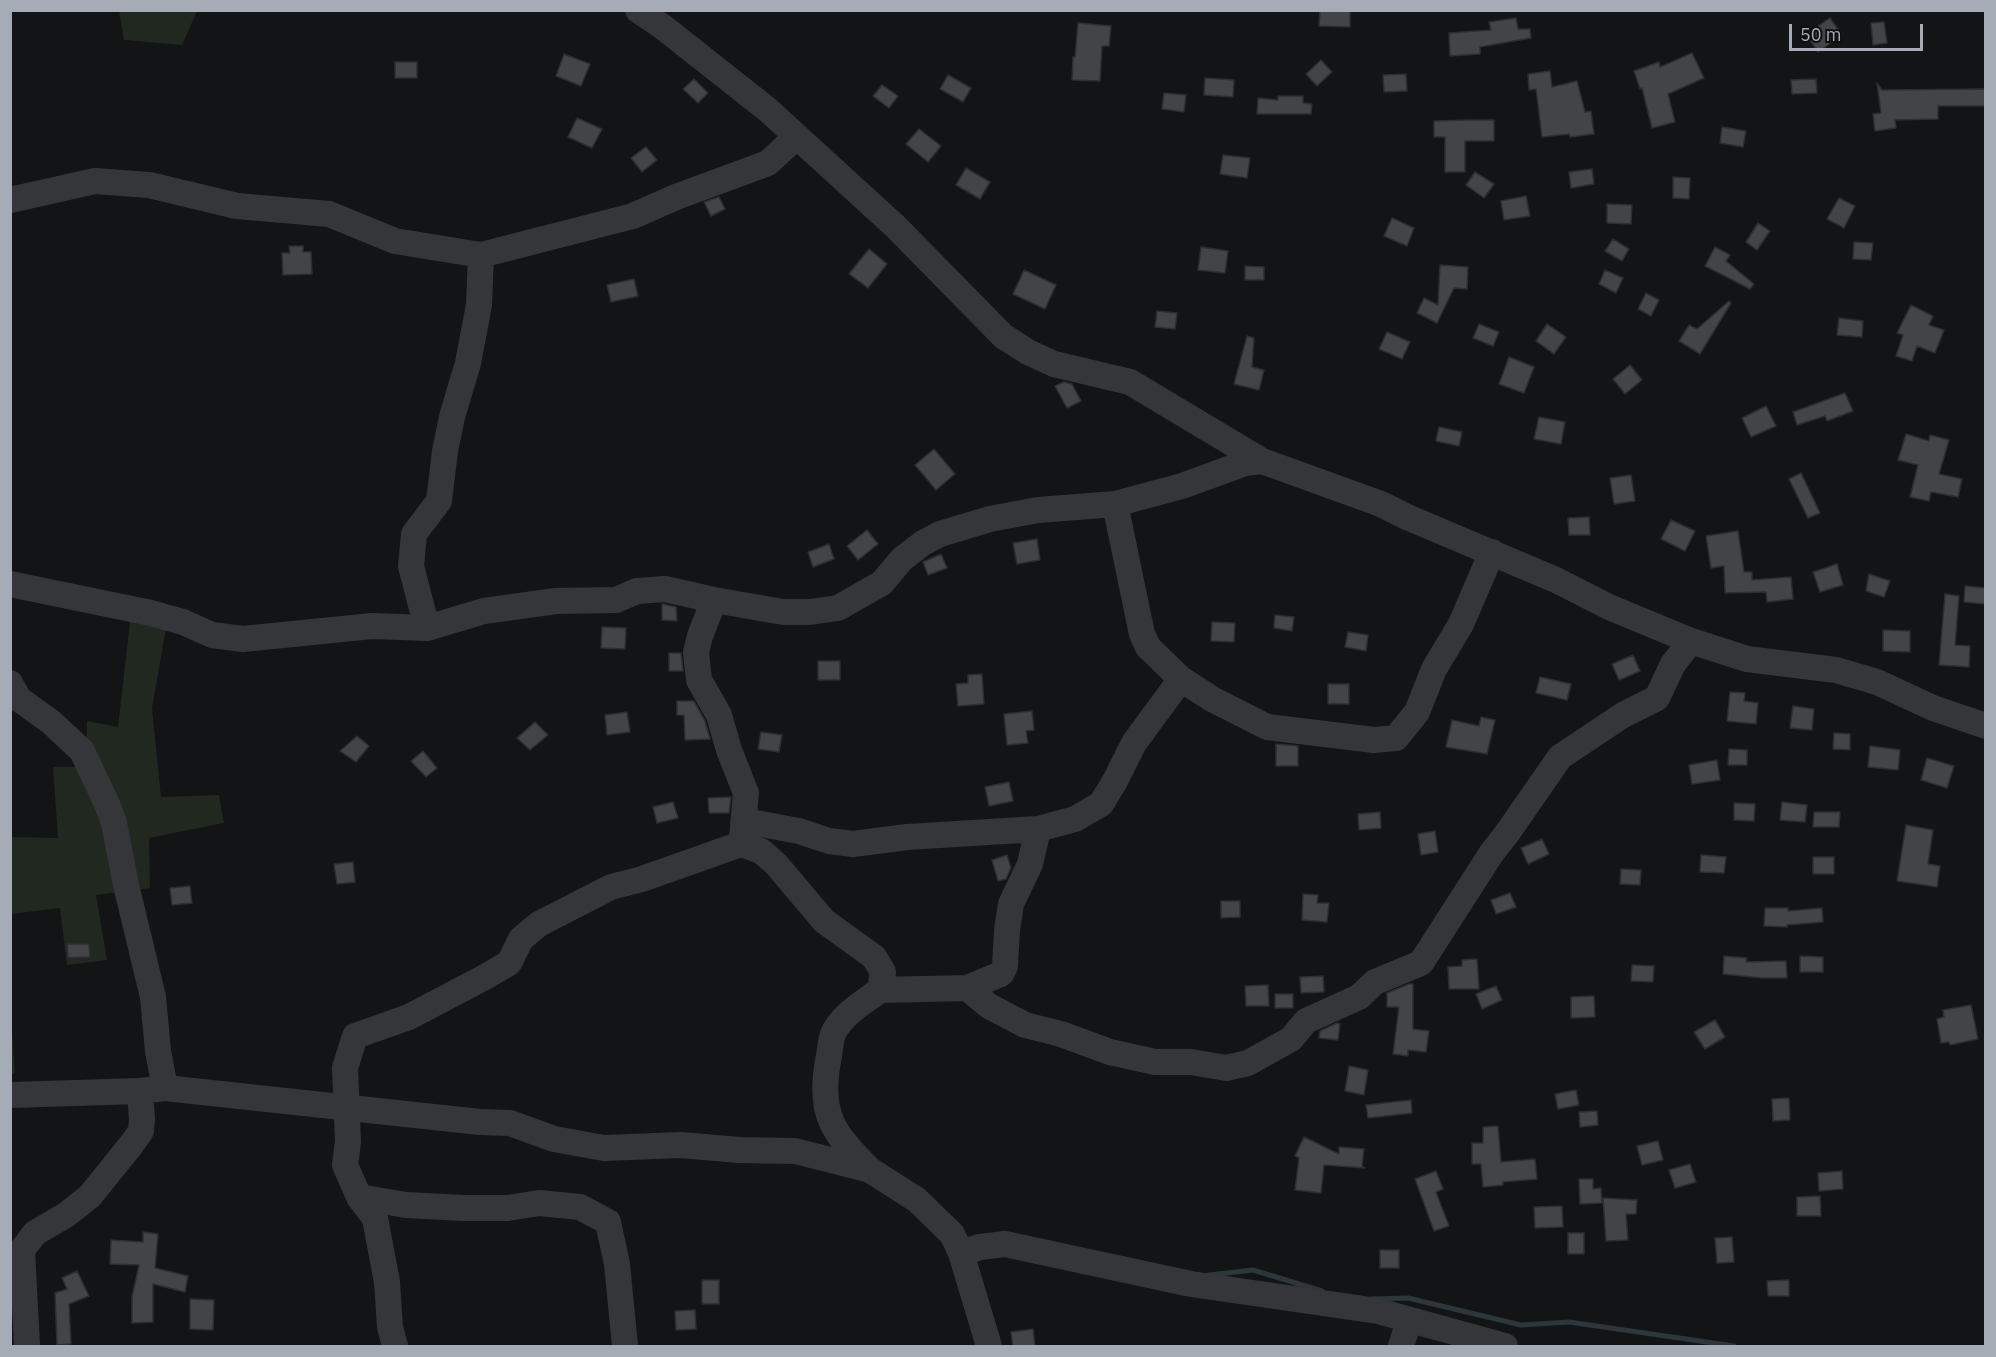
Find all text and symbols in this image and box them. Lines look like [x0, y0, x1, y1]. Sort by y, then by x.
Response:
scale bar [1792, 12, 1926, 50]
text: 50 m [1800, 23, 1842, 46]

